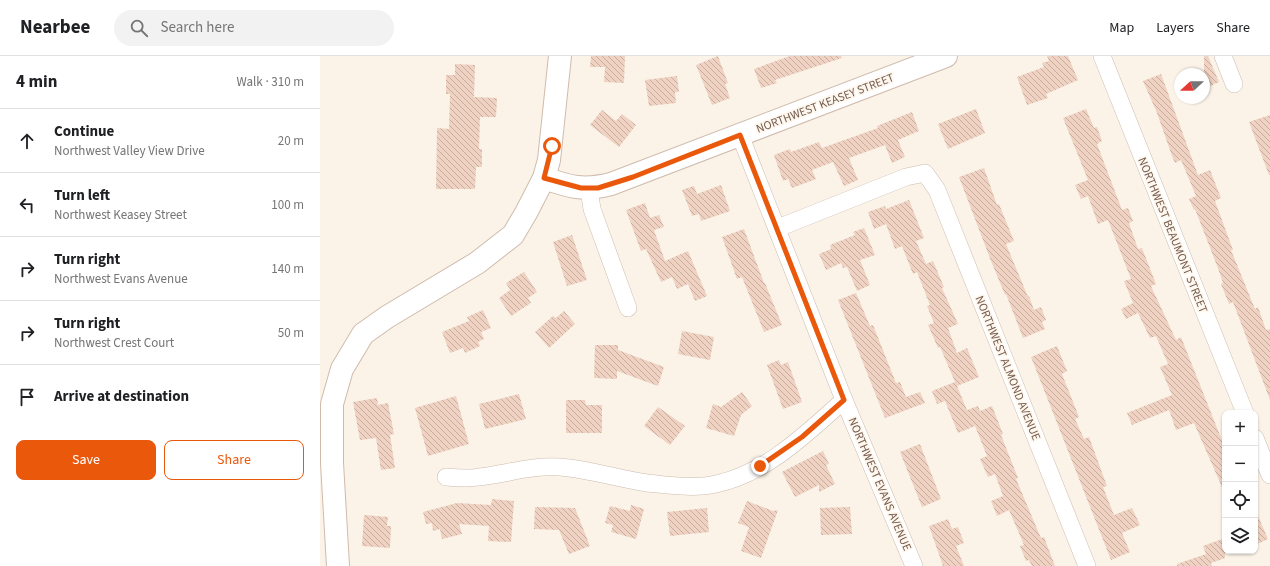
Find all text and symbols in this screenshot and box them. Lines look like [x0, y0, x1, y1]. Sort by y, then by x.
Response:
search box [114, 10, 394, 46]
text: Nearbee [20, 14, 90, 41]
icon: search [128, 17, 150, 39]
text: Search here [160, 17, 234, 38]
text: Map [1109, 18, 1134, 38]
text: Layers [1156, 18, 1194, 38]
text: Share [1216, 18, 1250, 38]
north arrow [1174, 68, 1210, 104]
street label: NORTHWEST KEASEY STREET [754, 69, 897, 138]
text: 4 min [16, 70, 57, 94]
text: Walk · 310 m [236, 73, 304, 91]
text: Continue [54, 121, 114, 142]
icon: ahead [16, 130, 38, 152]
text: 20 m [278, 132, 304, 150]
route start [543, 137, 561, 155]
text: Northwest Valley View Drive [54, 142, 205, 160]
street label: NORTHWEST BEAUMONT STREET [1133, 155, 1212, 316]
text: Turn left [54, 185, 110, 206]
icon: left [16, 194, 38, 216]
text: 100 m [271, 196, 304, 214]
text: Northwest Keasey Street [54, 206, 187, 224]
text: Turn right [54, 249, 120, 270]
icon: right [16, 258, 38, 280]
text: 140 m [271, 260, 304, 278]
text: Northwest Evans Avenue [54, 270, 188, 288]
street label: NORTHWEST ALMOND AVENUE [971, 293, 1044, 443]
text: Turn right [54, 313, 120, 334]
icon: right [16, 322, 38, 344]
text: 50 m [278, 324, 304, 342]
text: Northwest Crest Court [54, 334, 174, 352]
icon: arrive [16, 386, 38, 408]
text: Arrive at destination [54, 386, 189, 407]
map controls [1222, 410, 1258, 554]
button: + [1222, 410, 1258, 446]
street label: NORTHWEST EVANS AVENUE [844, 415, 915, 554]
button: Save [16, 440, 156, 480]
button: Share [164, 440, 304, 480]
button: − [1222, 446, 1258, 482]
route end [751, 457, 769, 475]
button: locate [1222, 482, 1258, 518]
button: layers [1222, 518, 1258, 554]

